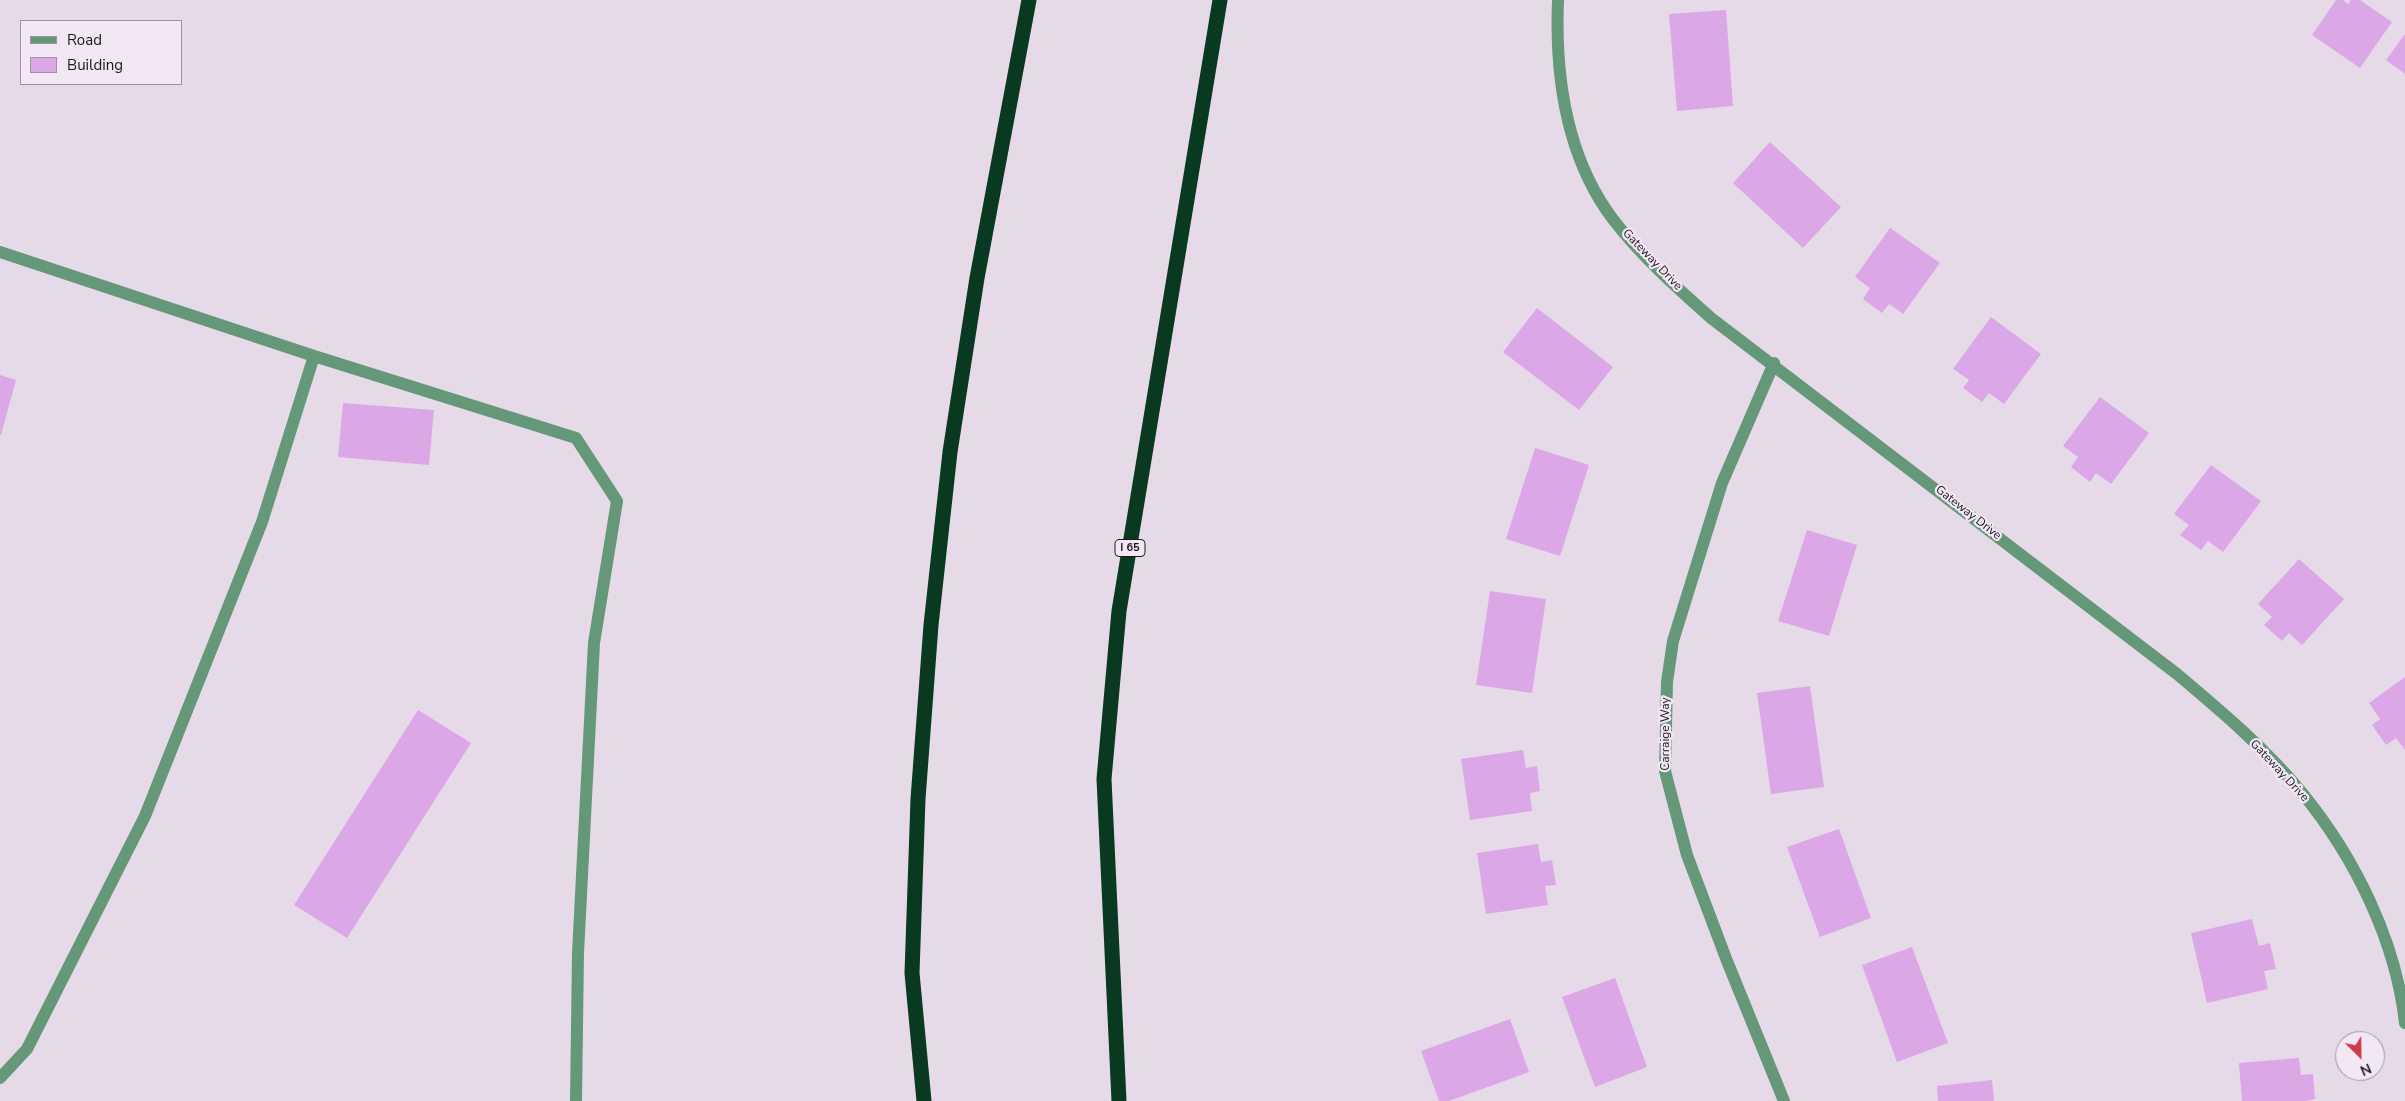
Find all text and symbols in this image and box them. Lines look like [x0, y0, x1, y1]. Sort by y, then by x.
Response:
legend [20, 20, 182, 85]
text: Road [67, 30, 102, 50]
text: Building [67, 55, 123, 75]
street label: Gateway Drive [1619, 226, 1685, 294]
street label: Gateway Drive [1932, 483, 2004, 543]
road number: I 65 [1115, 540, 1145, 556]
street label: Carraige Way [1659, 697, 1673, 771]
street label: Gateway Drive [2247, 737, 2311, 805]
north arrow [2335, 1031, 2385, 1081]
text: N [2357, 1059, 2374, 1080]

